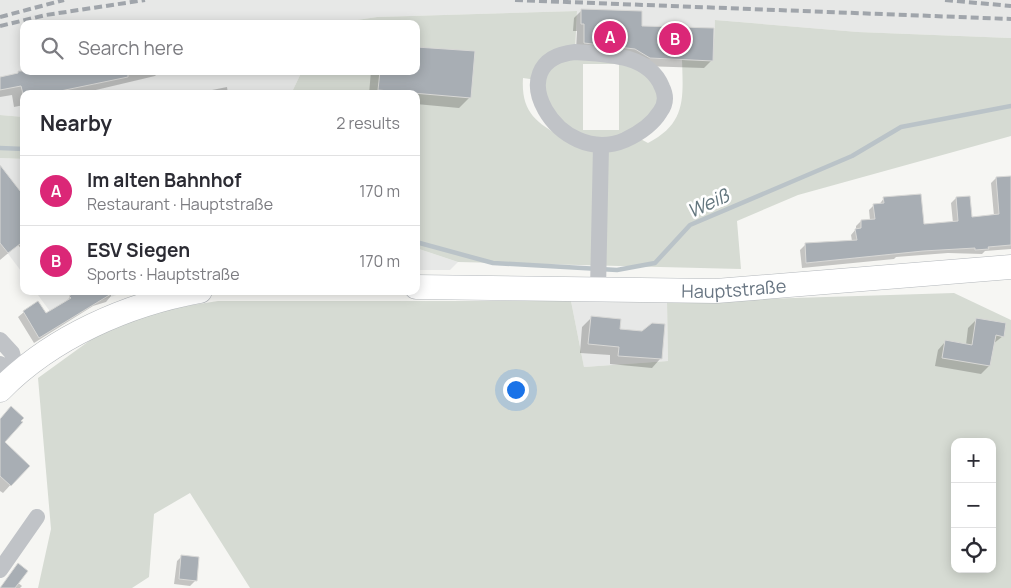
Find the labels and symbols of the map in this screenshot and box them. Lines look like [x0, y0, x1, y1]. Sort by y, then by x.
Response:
pin: A [594, 18, 626, 56]
pin: B [659, 20, 691, 58]
water label: Weiß [683, 182, 734, 224]
street label: Hauptstraße [681, 273, 787, 303]
your location [503, 377, 529, 403]

